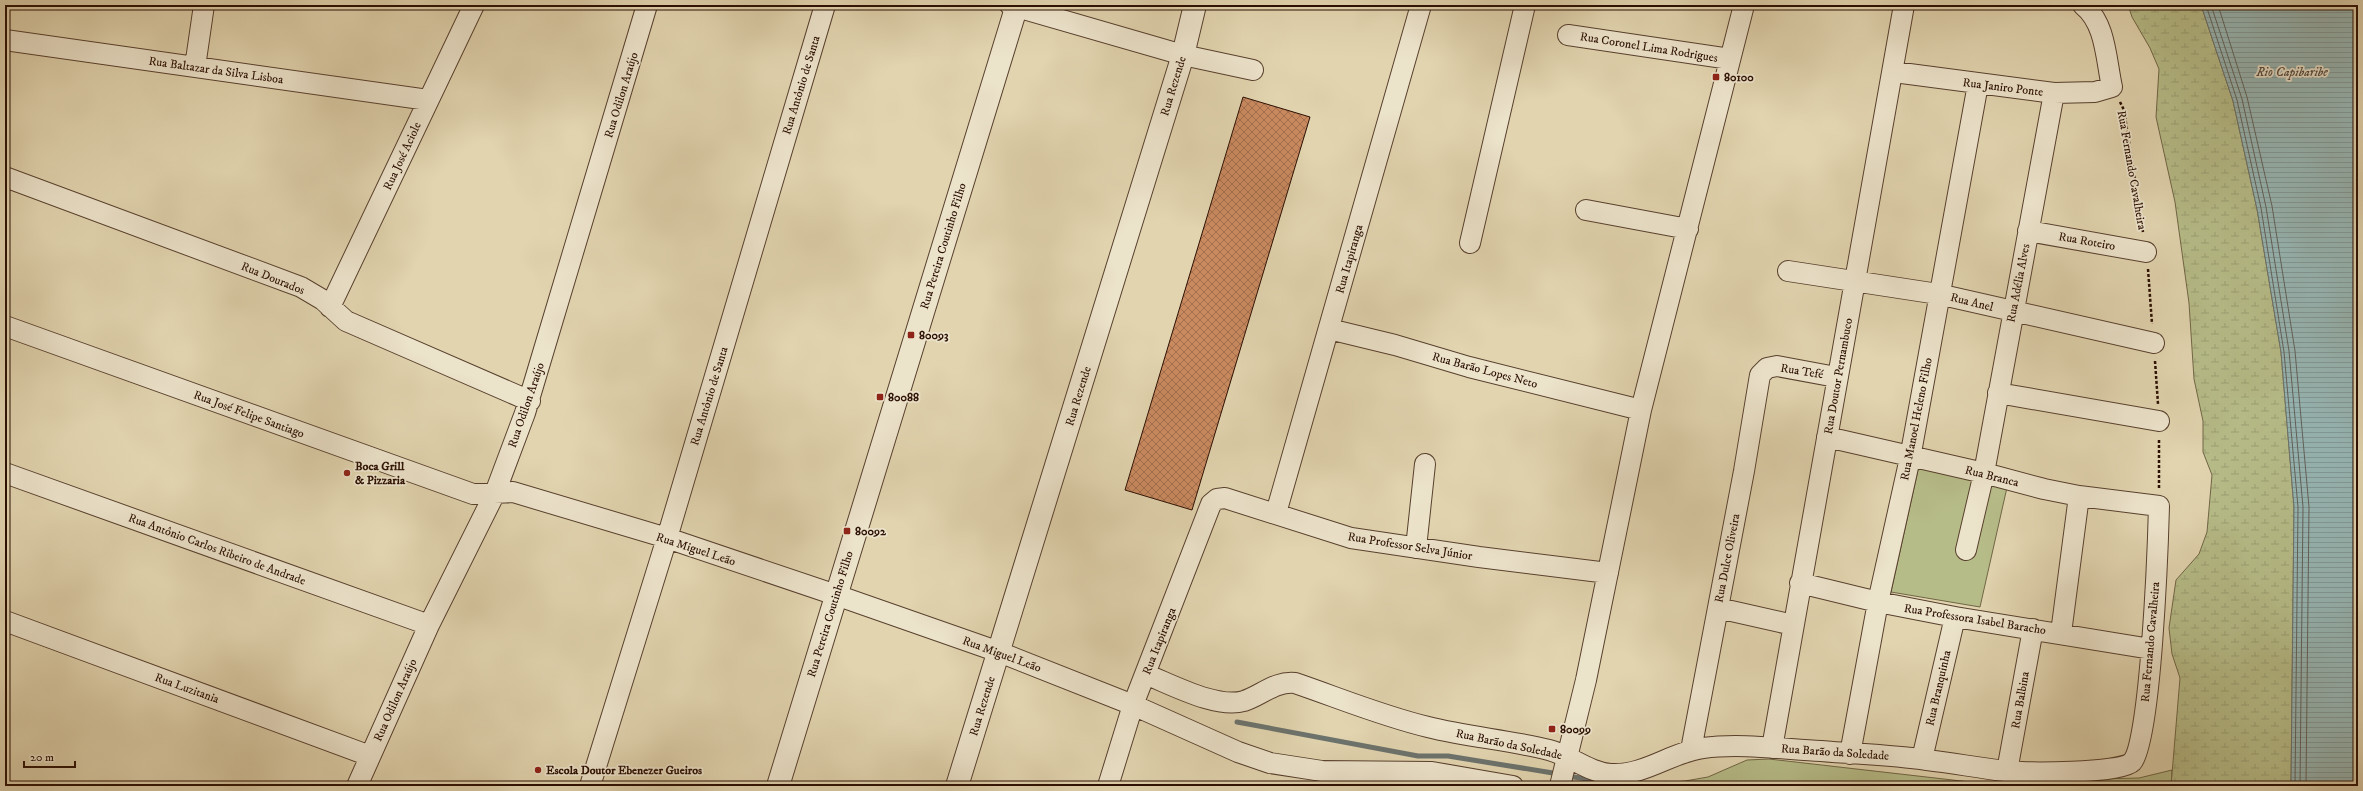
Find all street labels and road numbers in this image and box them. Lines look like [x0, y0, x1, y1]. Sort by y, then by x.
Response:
street label: Rua Coronel Lima Rodrigues [1579, 29, 1719, 66]
street label: Rua Antônio de Santa [779, 33, 824, 136]
street label: Rua Odilon Araújo [601, 50, 642, 140]
street label: Rua Baltazar da Silva Lisboa [148, 54, 285, 87]
street label: Rua Rezende [1157, 54, 1190, 118]
street label: Rua Janiro Ponte [1962, 75, 2044, 100]
street label: Rua Fernando Cavalheira [2114, 109, 2150, 232]
street label: Rua José Aciole [380, 120, 425, 193]
street label: Rua Pereira Coutinho Filho [917, 181, 970, 311]
street label: Rua Itapiranga [1332, 222, 1367, 295]
street label: Rua Roteiro [2057, 229, 2117, 254]
street label: Rua Adélia Alves [2004, 242, 2033, 324]
street label: Rua Dourados [239, 259, 307, 298]
street label: Rua Anel [1949, 290, 1995, 315]
street label: Rua Doutor Pernambuco [1821, 317, 1856, 435]
street label: Rua Antônio de Santa [687, 344, 732, 447]
street label: Rua Barão Lopes Neto [1431, 349, 1539, 392]
street label: Rua Manoel Heleno Filho [1897, 356, 1936, 482]
street label: Rua Odilon Araújo [505, 360, 548, 450]
street label: Rua Tefé [1779, 361, 1824, 382]
street label: Rua Rezende [1062, 364, 1095, 428]
street label: Rua José Felipe Santiago [191, 387, 307, 442]
street label: Rua Branca [1963, 463, 2021, 491]
street label: Rua Antônio Carlos Ribeiro de Andrade [126, 510, 308, 589]
street label: Rua Dulce Oliveira [1712, 511, 1744, 604]
street label: Rua Professor Selva Júnior [1347, 529, 1474, 564]
street label: Rua Miguel Leão [654, 530, 738, 569]
street label: Rua Pereira Coutinho Filho [804, 549, 857, 679]
street label: Rua Fernando Cavalheira [2138, 580, 2163, 703]
street label: Rua Professora Isabel Baracho [1903, 601, 2047, 638]
street label: Rua Itapiranga [1139, 605, 1180, 677]
street label: Rua Miguel Leão [960, 633, 1043, 676]
street label: Rua Branquinha [1922, 648, 1955, 727]
street label: Rua Odilon Araújo [371, 656, 420, 744]
street label: Rua Balbina [2008, 669, 2033, 730]
street label: Rua Luzitania [153, 670, 222, 707]
street label: Rua Rezende [966, 674, 999, 738]
street label: Rua Barão da Soledade [1454, 726, 1564, 763]
street label: Rua Barão da Soledade [1780, 741, 1890, 764]

